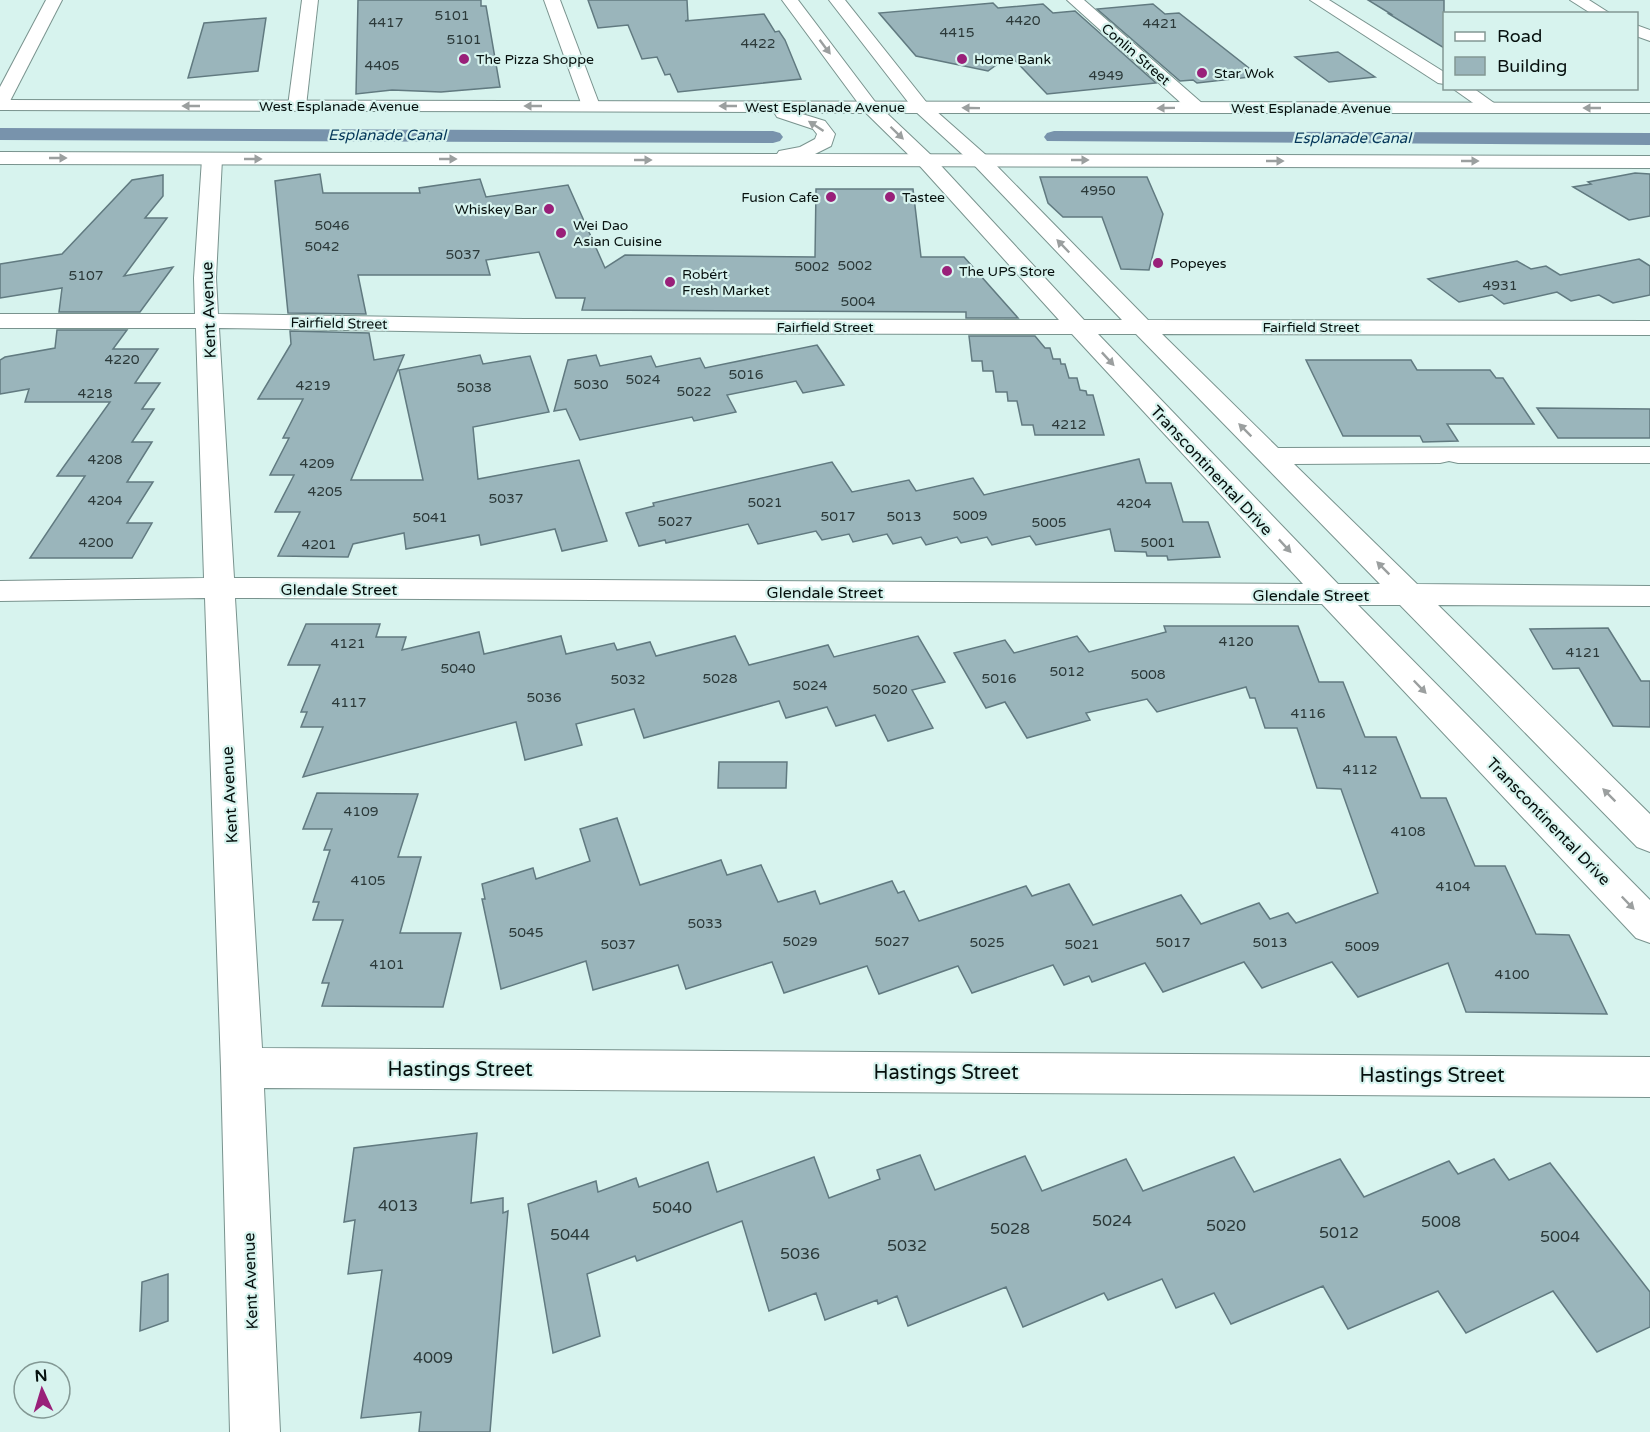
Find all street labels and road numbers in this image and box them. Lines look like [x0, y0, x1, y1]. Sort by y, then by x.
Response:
street label: Conlin Street [1098, 20, 1174, 89]
street label: West Esplanade Avenue [259, 98, 419, 115]
street label: West Esplanade Avenue [745, 99, 905, 116]
street label: West Esplanade Avenue [1231, 100, 1391, 117]
street label: Kent Avenue [197, 261, 221, 359]
street label: Fairfield Street [290, 314, 388, 333]
street label: Fairfield Street [777, 319, 874, 336]
street label: Fairfield Street [1263, 319, 1360, 336]
street label: Transcontinental Drive [1146, 402, 1277, 540]
street label: Glendale Street [281, 580, 397, 600]
street label: Glendale Street [767, 583, 883, 603]
street label: Glendale Street [1253, 586, 1369, 606]
street label: Kent Avenue [217, 746, 243, 844]
street label: Transcontinental Drive [1482, 754, 1615, 890]
street label: Hastings Street [387, 1058, 533, 1082]
street label: Hastings Street [873, 1061, 1019, 1085]
street label: Hastings Street [1359, 1064, 1505, 1088]
street label: Kent Avenue [239, 1232, 263, 1330]

